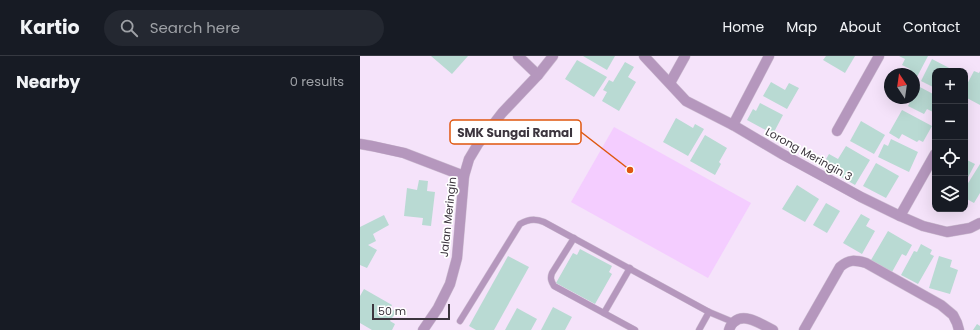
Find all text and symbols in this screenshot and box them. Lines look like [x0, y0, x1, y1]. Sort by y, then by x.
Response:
search box [104, 10, 384, 46]
text: Kartio [20, 14, 80, 41]
icon: search [118, 17, 140, 39]
text: Search here [150, 17, 240, 38]
text: Home [722, 17, 764, 37]
text: Map [786, 17, 817, 37]
text: About [839, 17, 881, 37]
text: Contact [903, 17, 960, 37]
north arrow [884, 68, 920, 104]
map controls [932, 68, 968, 212]
button: + [932, 68, 968, 104]
text: Nearby [16, 70, 80, 94]
text: 0 results [290, 72, 344, 91]
button: − [932, 104, 968, 140]
callout: SMK Sungai Ramal [450, 120, 581, 144]
street label: Lorong Meringin 3 [763, 123, 855, 185]
text: SMK Sungai Ramal [457, 124, 573, 141]
button: locate [932, 140, 968, 176]
street label: Jalan Meringin [436, 176, 460, 258]
button: layers [932, 176, 968, 212]
scale bar [372, 302, 450, 321]
text: 50 m [378, 303, 406, 319]

